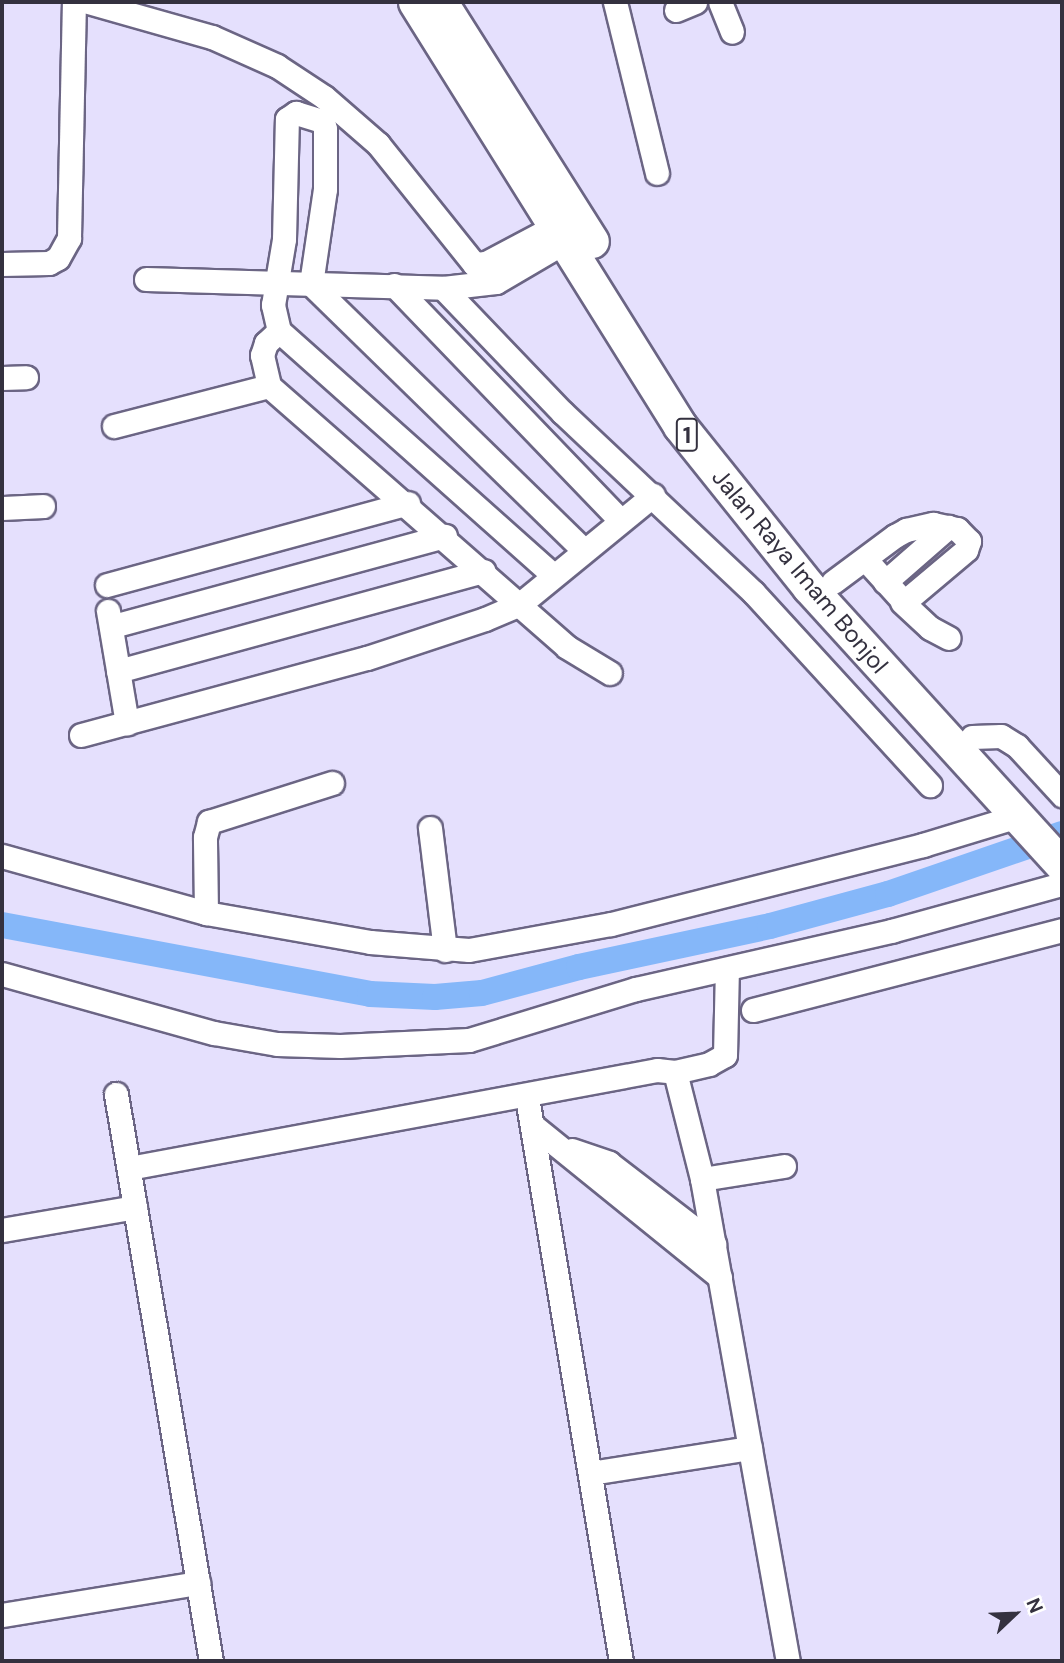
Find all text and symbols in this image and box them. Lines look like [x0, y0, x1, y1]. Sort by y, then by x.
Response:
road number: 1 [675, 416, 699, 454]
street label: Jalan Raya Imam Bonjol [706, 463, 894, 679]
north arrow [980, 1579, 1050, 1649]
text: N [1021, 1594, 1049, 1617]

